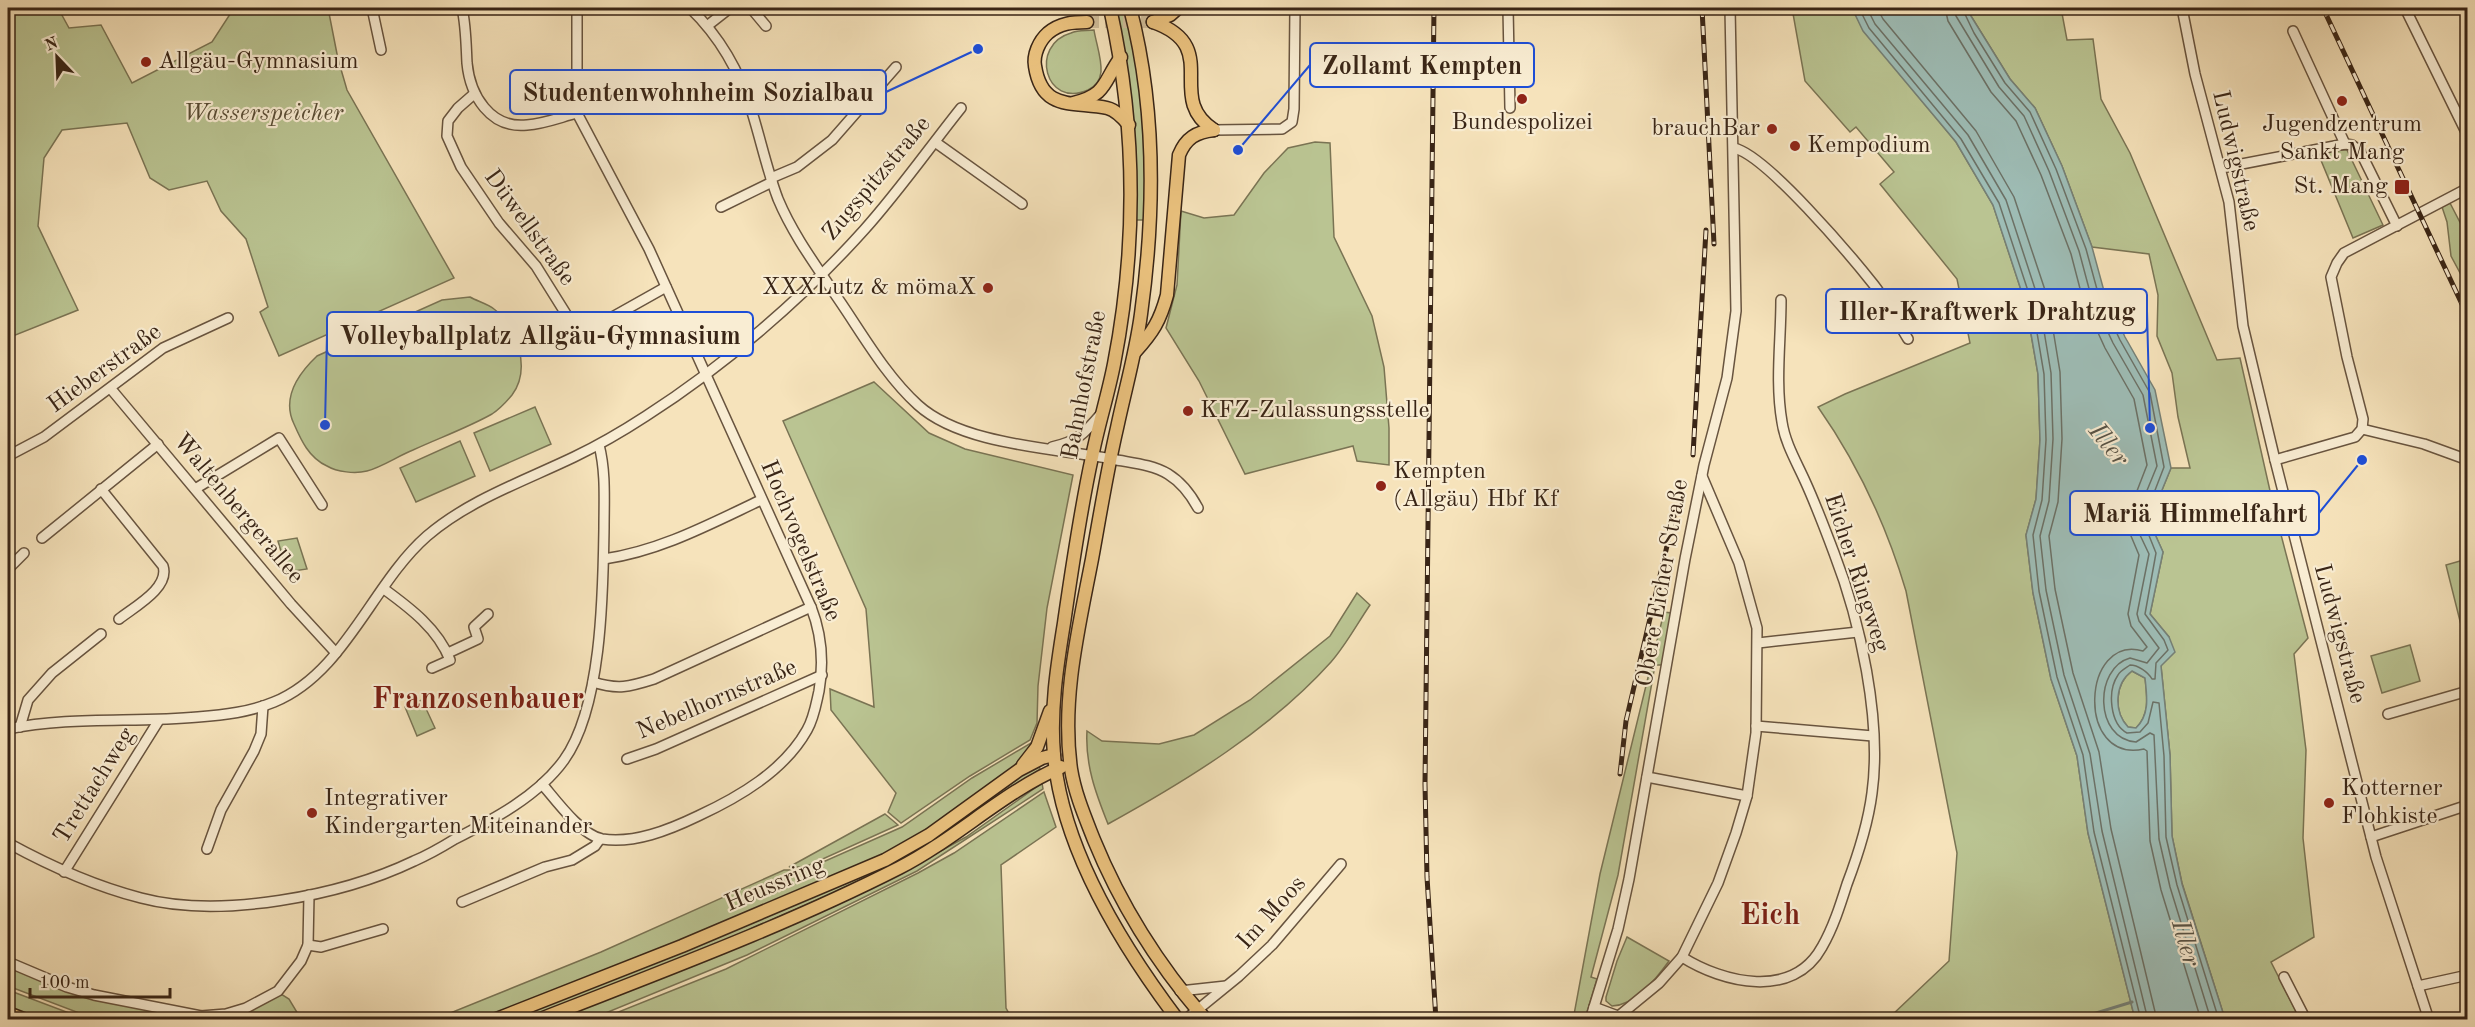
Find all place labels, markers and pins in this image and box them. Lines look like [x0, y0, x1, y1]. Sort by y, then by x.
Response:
callout: Zollamt Kempten [1310, 43, 1534, 87]
place label: Allgäu-Gymnasium [158, 50, 358, 74]
marker: Allgäu-Gymnasium [139, 55, 153, 69]
callout: Studentenwohnheim Sozialbau [510, 70, 886, 114]
marker: Bundespolizei [1515, 92, 1529, 106]
marker: Jugendzentrum Sankt Mang [2335, 94, 2349, 108]
place label: Bundespolizei [1451, 111, 1593, 135]
place label: Jugendzentrum Sankt Mang [2262, 113, 2422, 165]
place label: brauchBar [1651, 117, 1760, 141]
marker: brauchBar [1765, 122, 1779, 136]
place label: Kempodium [1807, 134, 1930, 158]
marker: Kempodium [1788, 139, 1802, 153]
place label: St. Mang [2293, 175, 2388, 199]
marker: St. Mang [2393, 178, 2411, 196]
place label: XXXLutz & mömaX [762, 276, 976, 300]
marker: XXXLutz & mömaX [981, 281, 995, 295]
callout: Iller-Kraftwerk Drahtzug [1826, 289, 2147, 333]
callout: Volleyballplatz Allgäu-Gymnasium [327, 312, 753, 356]
place label: KFZ-Zulassungsstelle [1200, 399, 1430, 423]
marker: KFZ-Zulassungsstelle [1181, 404, 1195, 418]
place label: Kempten (Allgäu) Hbf Kf [1393, 460, 1559, 512]
marker: Kempten (Allgäu) Hbf Kf [1374, 479, 1388, 493]
callout: Mariä Himmelfahrt [2070, 491, 2319, 535]
place label: Kotterner Flohkiste [2341, 777, 2443, 829]
place label: Integrativer Kindergarten Miteinander [324, 787, 593, 839]
marker: Kotterner Flohkiste [2322, 796, 2336, 810]
marker: Integrativer Kindergarten Miteinander [305, 806, 319, 820]

